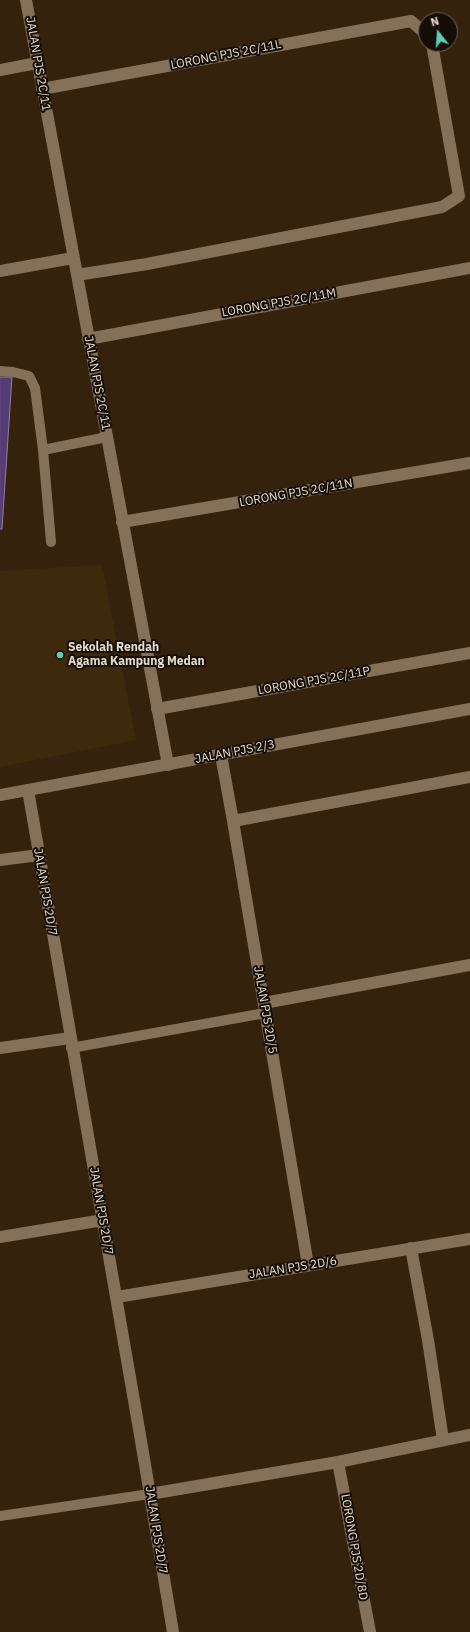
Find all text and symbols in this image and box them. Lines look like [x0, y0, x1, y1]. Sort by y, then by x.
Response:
north arrow [418, 12, 458, 52]
text: N [429, 14, 441, 29]
street label: JALAN PJS 2C/11 [23, 16, 53, 112]
street label: LORONG PJS 2C/11L [170, 37, 282, 73]
street label: LORONG PJS 2C/11M [221, 286, 337, 320]
street label: JALAN PJS 2C/11 [81, 335, 113, 431]
street label: LORONG PJS 2C/11N [238, 476, 354, 510]
place label: Sekolah Rendah Agama Kampung Medan [68, 641, 205, 669]
marker: Sekolah Rendah Agama Kampung Medan [55, 650, 65, 660]
street label: LORONG PJS 2C/11P [257, 664, 371, 698]
street label: JALAN PJS 2/3 [194, 737, 276, 767]
street label: JALAN PJS 2D/7 [30, 847, 60, 937]
street label: JALAN PJS 2D/5 [250, 965, 280, 1055]
street label: JALAN PJS 2D/7 [86, 1166, 116, 1256]
street label: JALAN PJS 2D/6 [248, 1254, 338, 1282]
street label: JALAN PJS 2D/7 [142, 1485, 170, 1575]
street label: LORONG PJS 2D/8D [338, 1493, 370, 1601]

